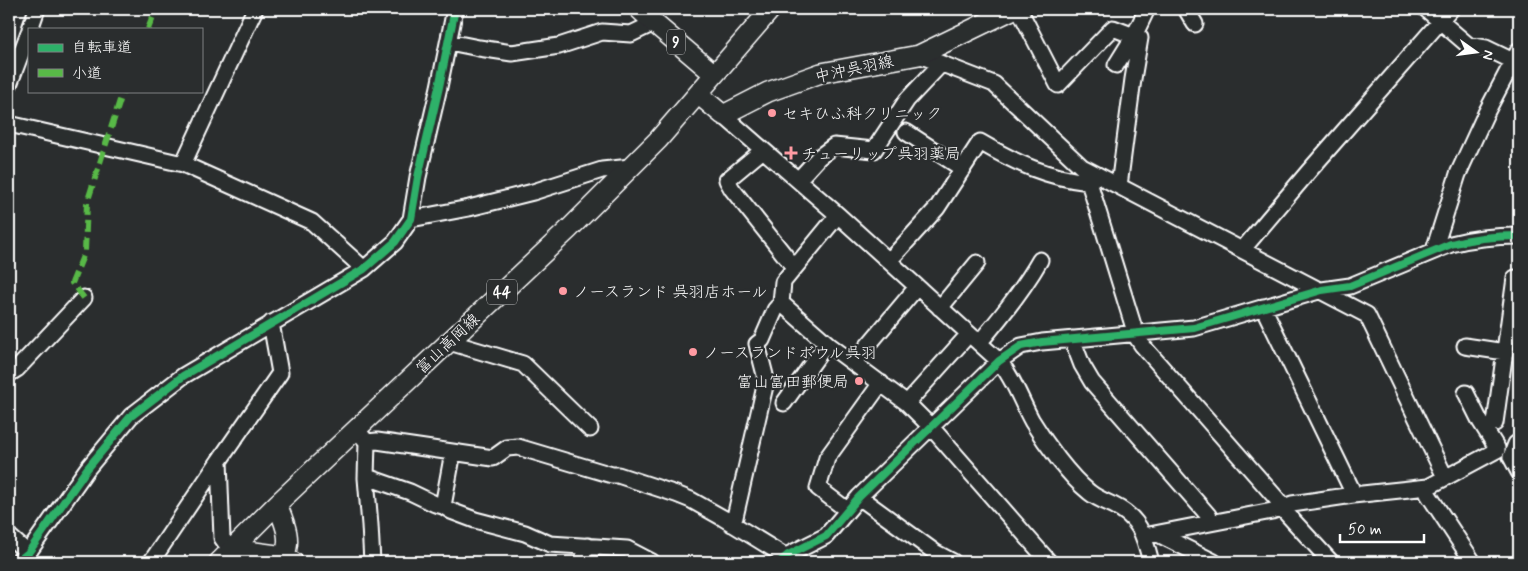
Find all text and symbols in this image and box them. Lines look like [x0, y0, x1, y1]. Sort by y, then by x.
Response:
legend [28, 28, 202, 92]
north arrow [1450, 28, 1500, 78]
road number: 9 [667, 30, 685, 54]
text: 自転車道 [72, 38, 132, 58]
text: N [1478, 48, 1498, 62]
street label: 中沖呉羽線 [813, 51, 896, 88]
text: 小道 [72, 64, 102, 84]
place label: セキひふ科クリニック [782, 104, 942, 125]
marker: セキひふ科クリニック [766, 107, 778, 119]
place label: チューリップ呉羽薬局 [801, 144, 961, 165]
marker: チューリップ呉羽薬局 [785, 147, 797, 159]
road number: 44 [487, 280, 517, 304]
place label: ノースランド 呉羽店ホール [573, 282, 767, 303]
marker: ノースランド 呉羽店ホール [557, 285, 569, 297]
street label: 富山高岡線 [412, 309, 484, 379]
place label: ノースランドボウル呉羽 [703, 343, 877, 364]
marker: ノースランドボウル呉羽 [687, 346, 699, 358]
place label: 富山富田郵便局 [737, 372, 849, 393]
marker: 富山富田郵便局 [853, 375, 865, 387]
scale bar [1340, 511, 1424, 543]
text: 50 m [1348, 520, 1382, 540]

